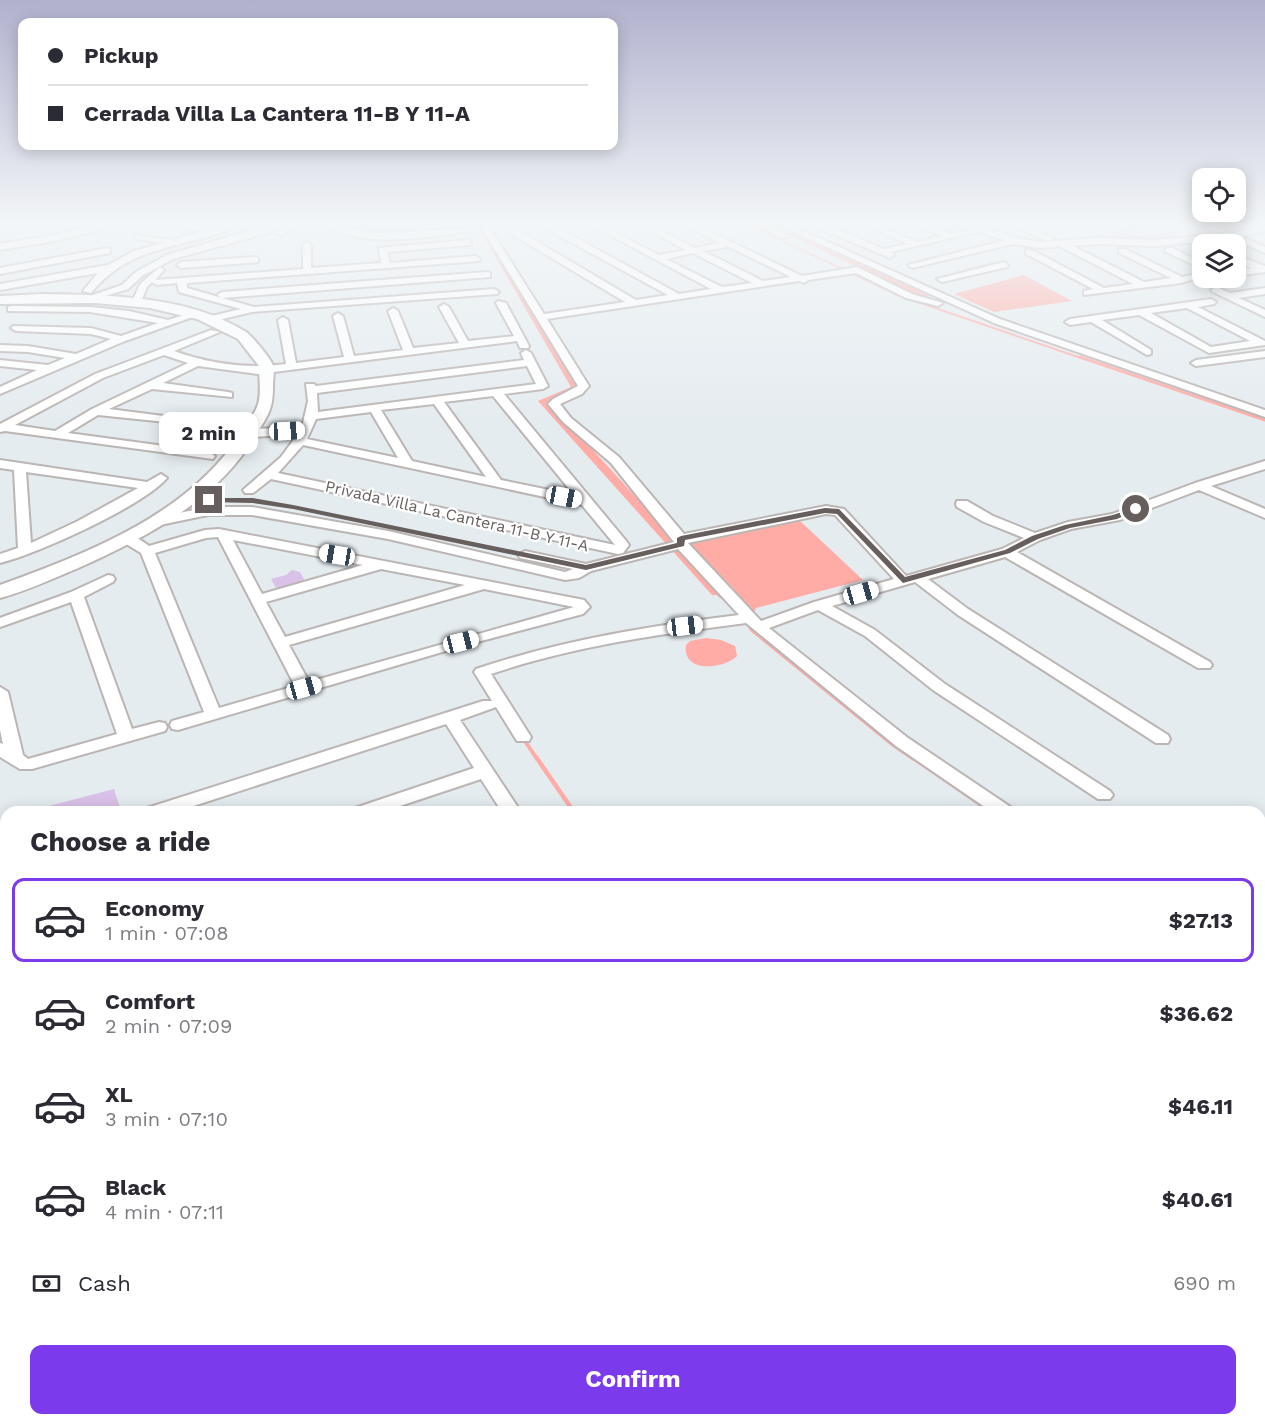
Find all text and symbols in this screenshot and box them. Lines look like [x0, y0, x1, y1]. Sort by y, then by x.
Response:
text: Pickup [84, 43, 159, 68]
text: Cerrada Villa La Cantera 11-B Y 11-A [84, 101, 470, 126]
map controls [1192, 168, 1246, 288]
button: locate [1192, 168, 1246, 222]
button: layers [1192, 234, 1246, 288]
callout: 2 min [160, 413, 258, 455]
text: 2 min [181, 421, 236, 445]
car [269, 421, 305, 441]
street label: Privada Villa La Cantera 11-B Y 11-A [323, 476, 591, 556]
car [545, 485, 583, 509]
route end [195, 486, 222, 513]
route start [1122, 495, 1149, 522]
car [318, 543, 356, 567]
car [841, 579, 881, 607]
car [666, 615, 704, 637]
car [441, 629, 481, 655]
car [284, 674, 324, 702]
text: Choose a ride [30, 826, 210, 858]
icon: car [33, 893, 87, 947]
text: Economy [105, 896, 204, 921]
text: $27.13 [1169, 908, 1233, 933]
text: 1 min · 07:08 [105, 921, 228, 945]
icon: car [33, 986, 87, 1040]
text: Comfort [105, 989, 195, 1014]
text: $36.62 [1159, 1001, 1233, 1026]
text: 2 min · 07:09 [105, 1014, 232, 1038]
icon: car [33, 1079, 87, 1133]
text: XL [105, 1082, 133, 1107]
text: $46.11 [1168, 1094, 1233, 1119]
text: 3 min · 07:10 [105, 1107, 228, 1131]
icon: car [33, 1172, 87, 1226]
text: Black [105, 1175, 166, 1200]
text: $40.61 [1162, 1187, 1233, 1212]
text: 4 min · 07:11 [105, 1200, 224, 1224]
icon: cash [30, 1267, 63, 1300]
text: Cash [78, 1271, 131, 1296]
text: 690 m [1173, 1271, 1236, 1295]
button: Confirm [30, 1345, 1236, 1414]

